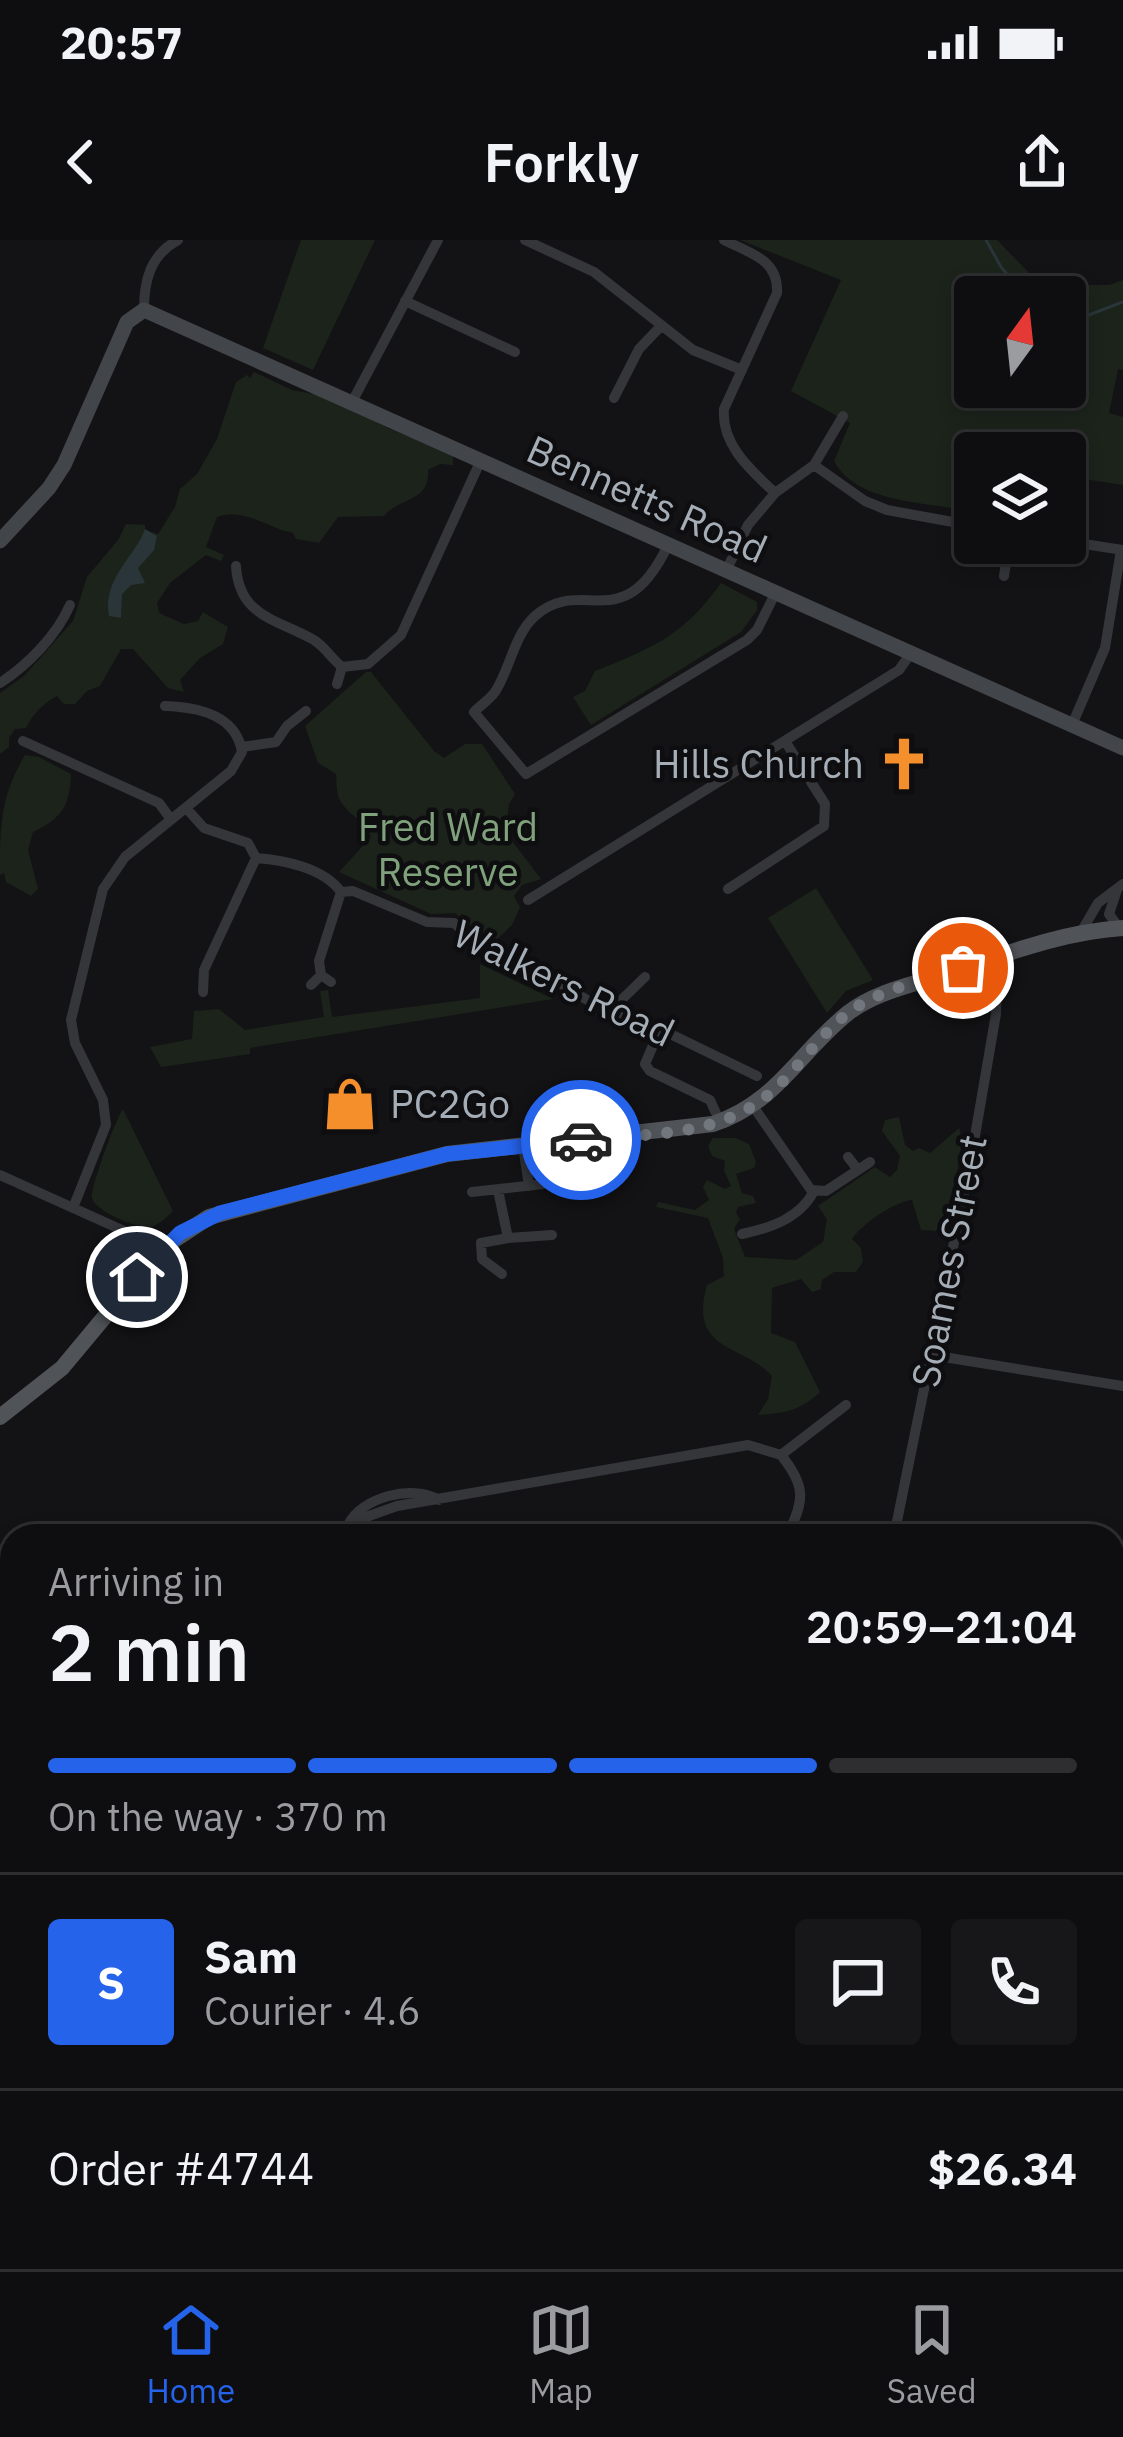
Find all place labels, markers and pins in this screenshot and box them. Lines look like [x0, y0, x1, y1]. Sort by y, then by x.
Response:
church icon: Hills Church [875, 735, 933, 793]
place label: Hills Church [653, 738, 864, 789]
pin [912, 917, 1014, 1019]
shop icon: PC2Go [321, 1075, 379, 1133]
place label: PC2Go [390, 1078, 510, 1129]
pin [86, 1226, 188, 1328]

